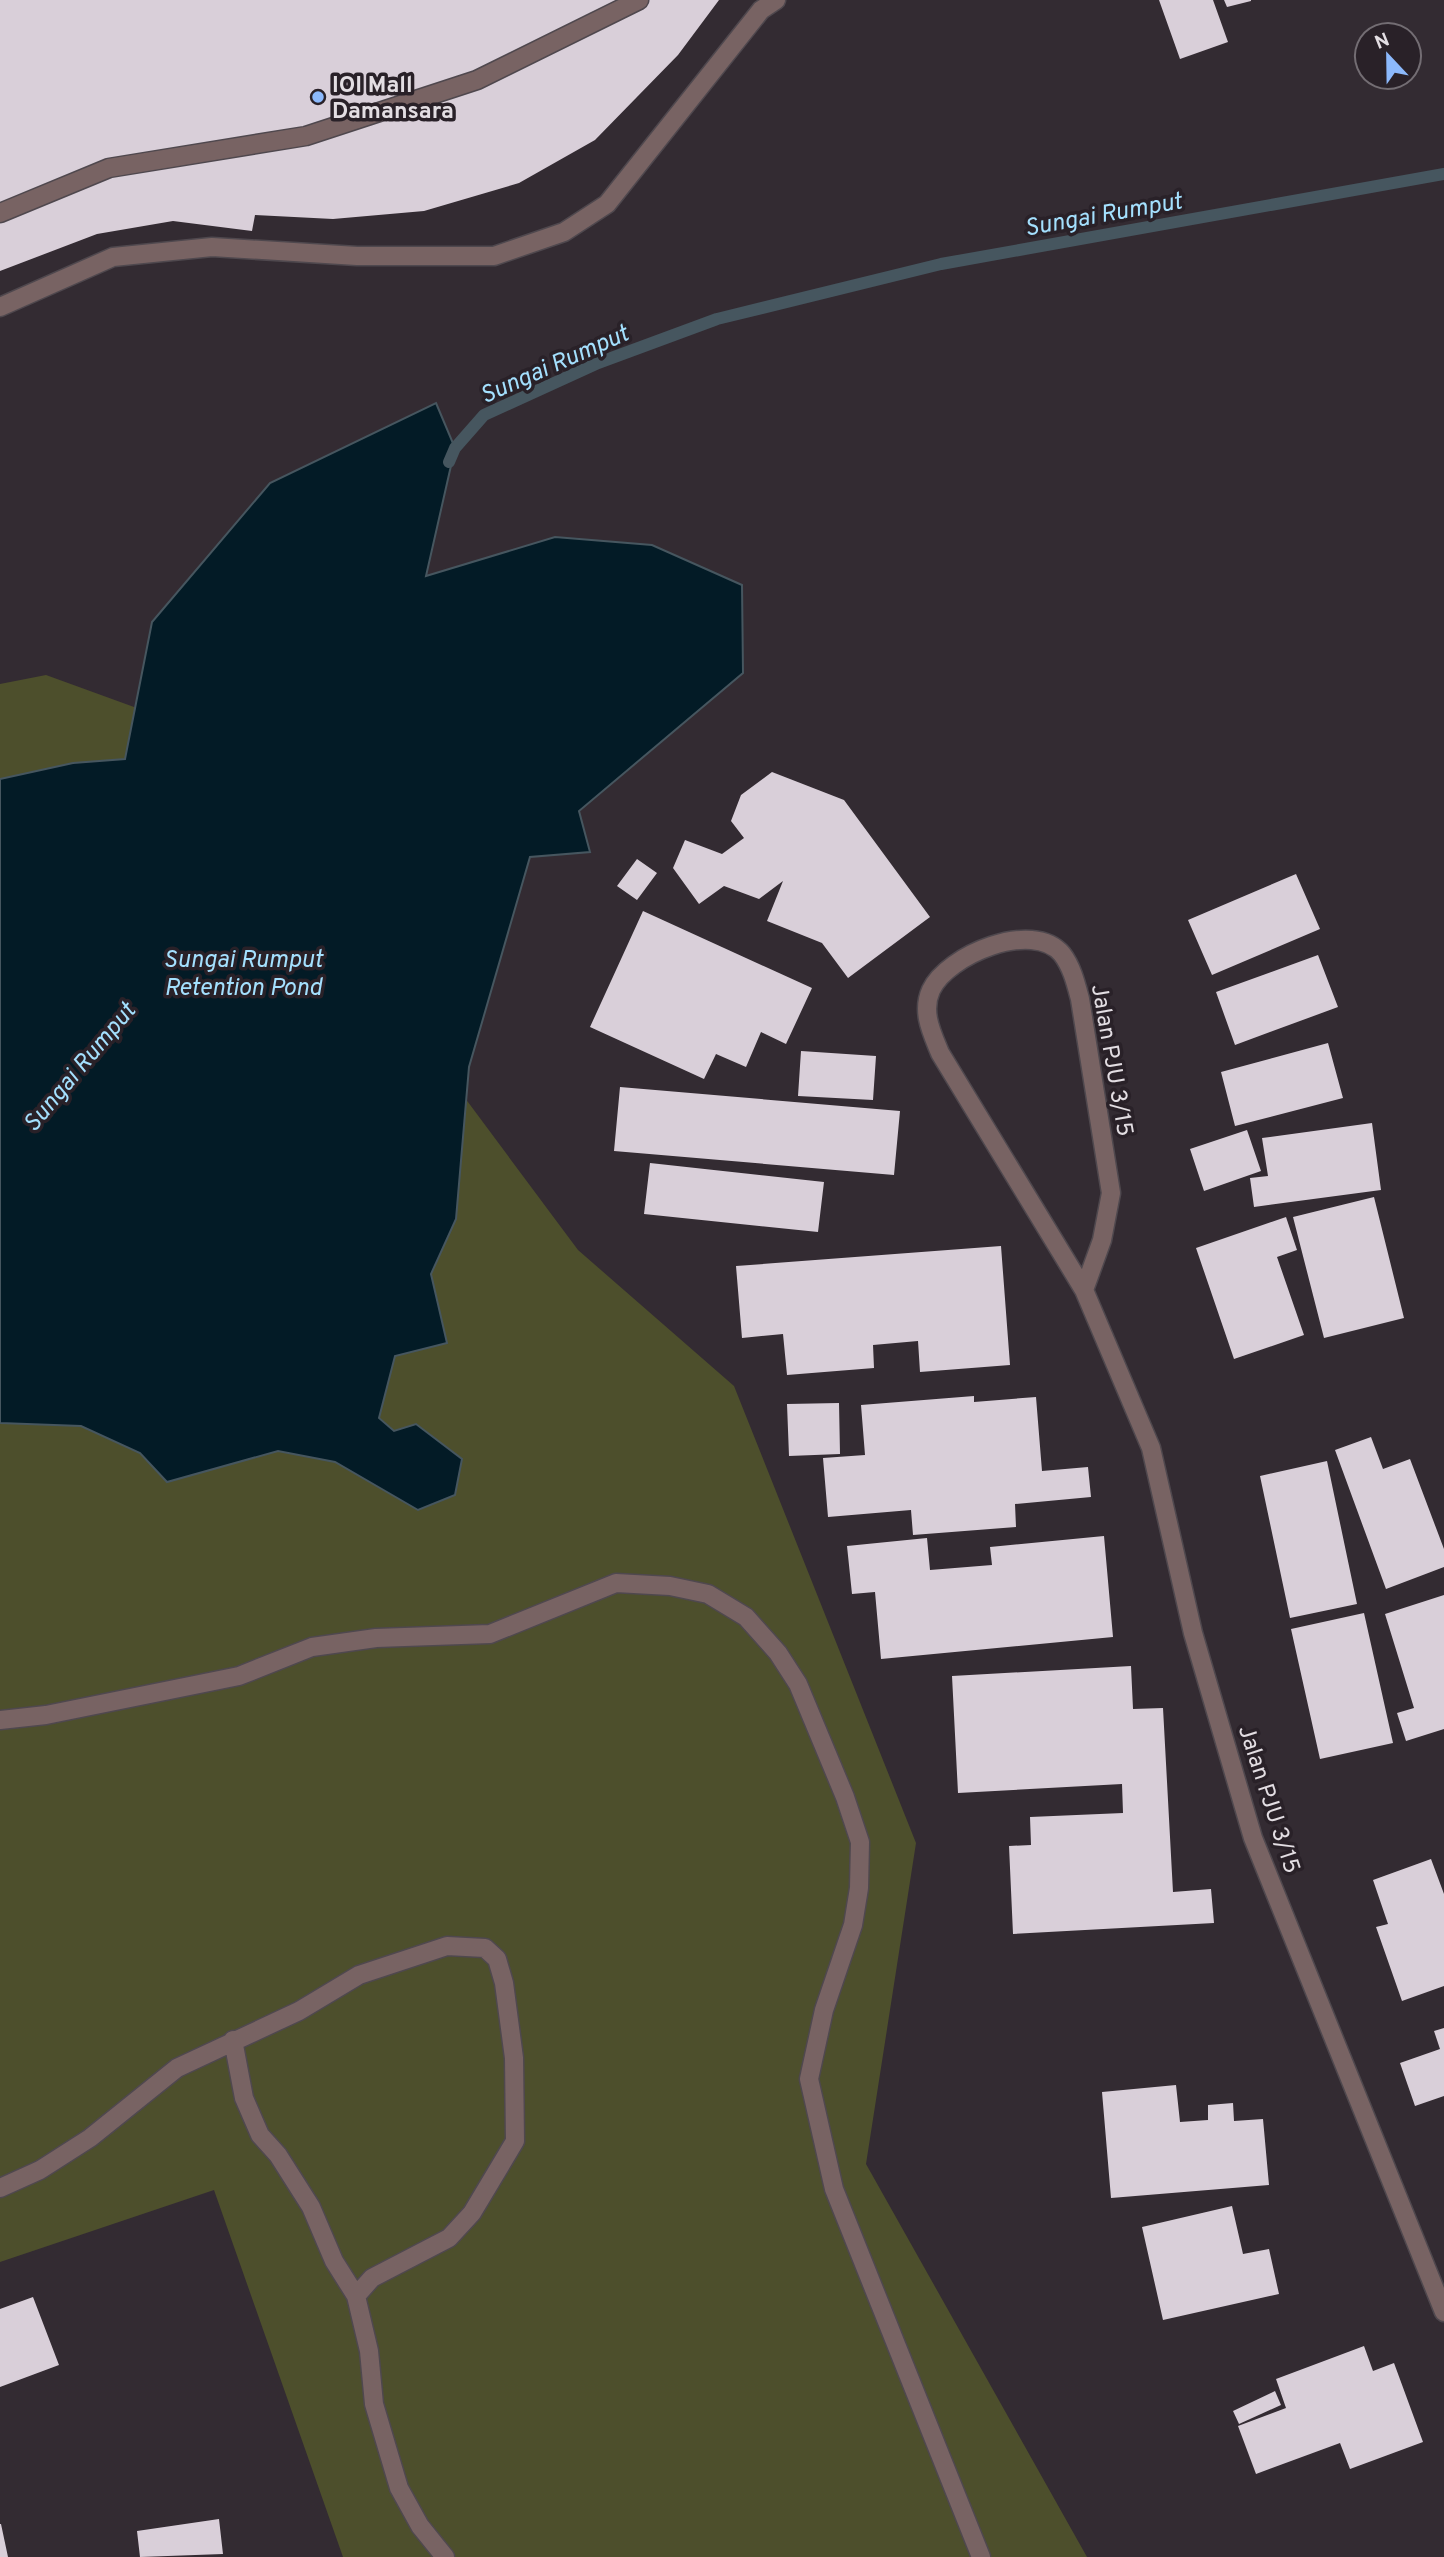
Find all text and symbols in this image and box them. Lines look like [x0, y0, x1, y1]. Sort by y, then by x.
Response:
north arrow [1353, 21, 1423, 91]
text: N [1372, 28, 1393, 56]
place label: IOI Mall Damansara [332, 72, 454, 127]
marker: IOI Mall Damansara [310, 89, 326, 105]
water label: Sungai Rumput [1022, 187, 1186, 245]
water label: Sungai Rumput [476, 319, 635, 412]
water label: Sungai Rumput Retention Pond [163, 946, 324, 1004]
street label: Jalan PJU 3/15 [1083, 982, 1138, 1139]
water label: Sungai Rumput [18, 996, 144, 1139]
street label: Jalan PJU 3/15 [1230, 1722, 1305, 1878]

